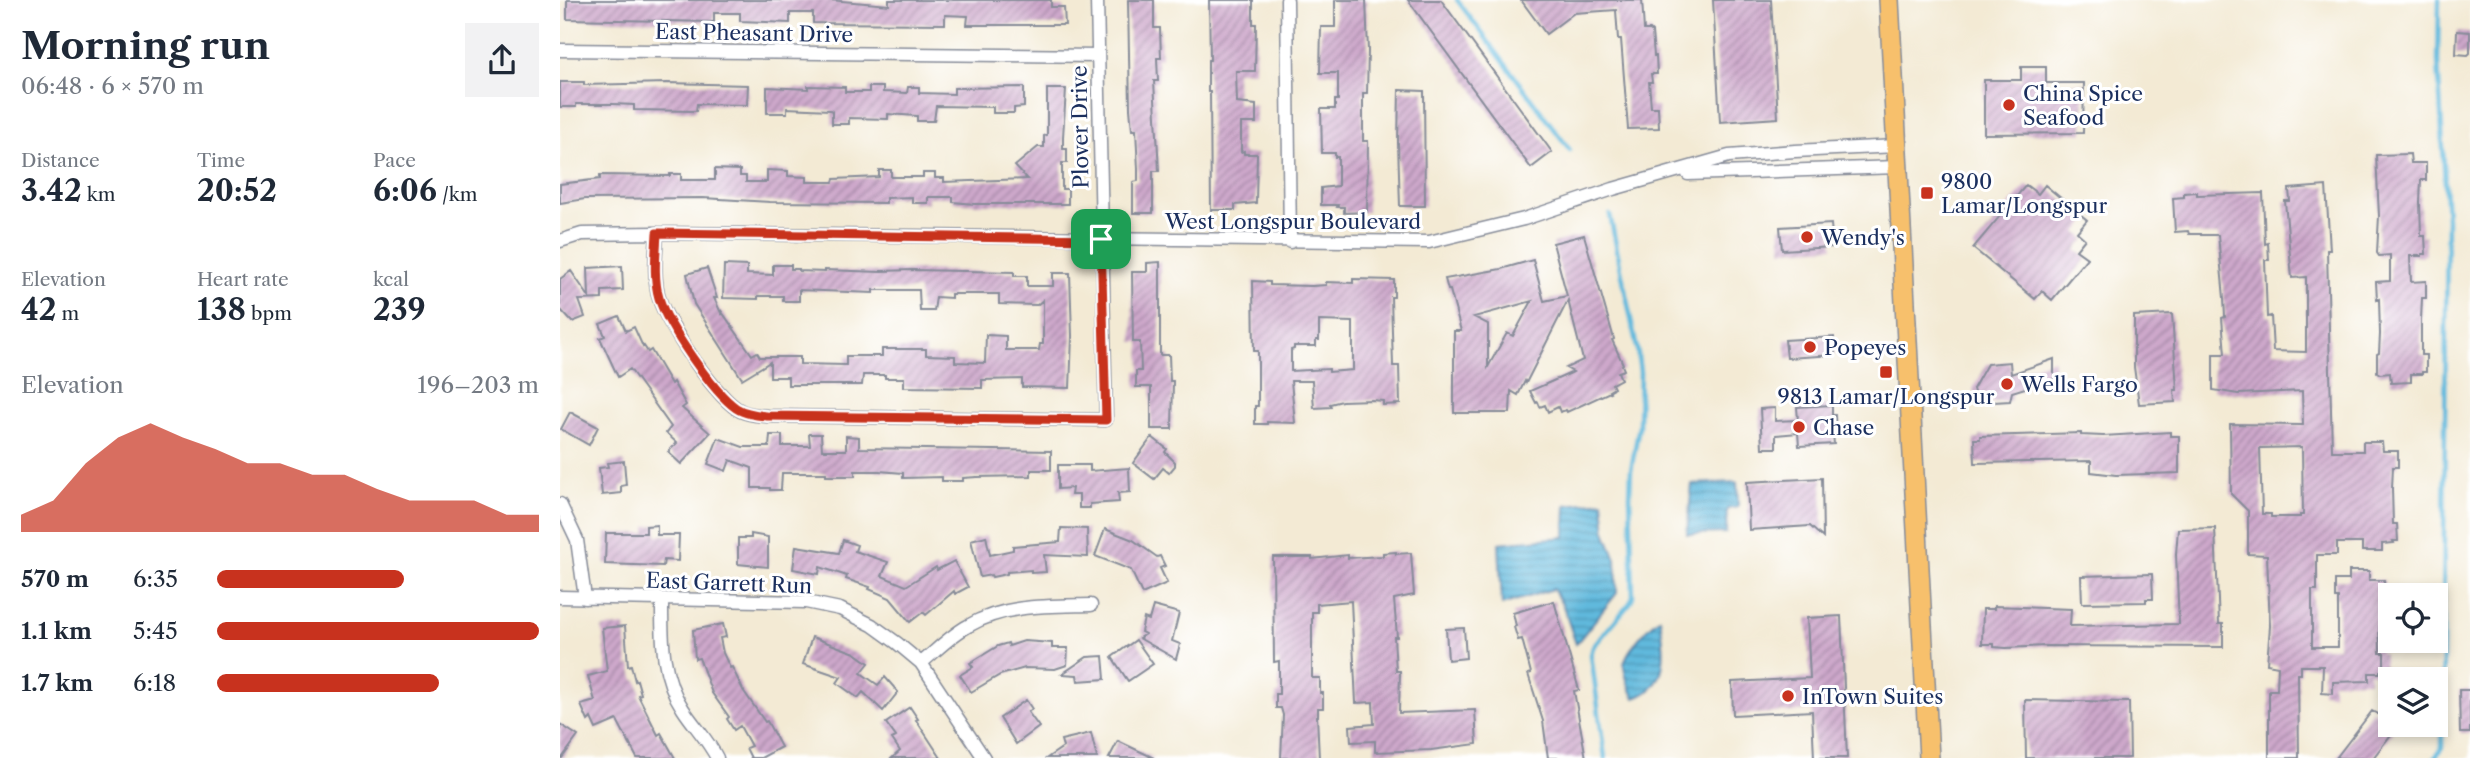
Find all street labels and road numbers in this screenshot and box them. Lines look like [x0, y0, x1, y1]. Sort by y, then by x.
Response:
street label: East Pheasant Drive [655, 19, 853, 47]
street label: Plover Drive [1066, 65, 1094, 189]
street label: West Longspur Boulevard [1164, 209, 1421, 234]
street label: East Garrett Run [645, 568, 813, 598]

